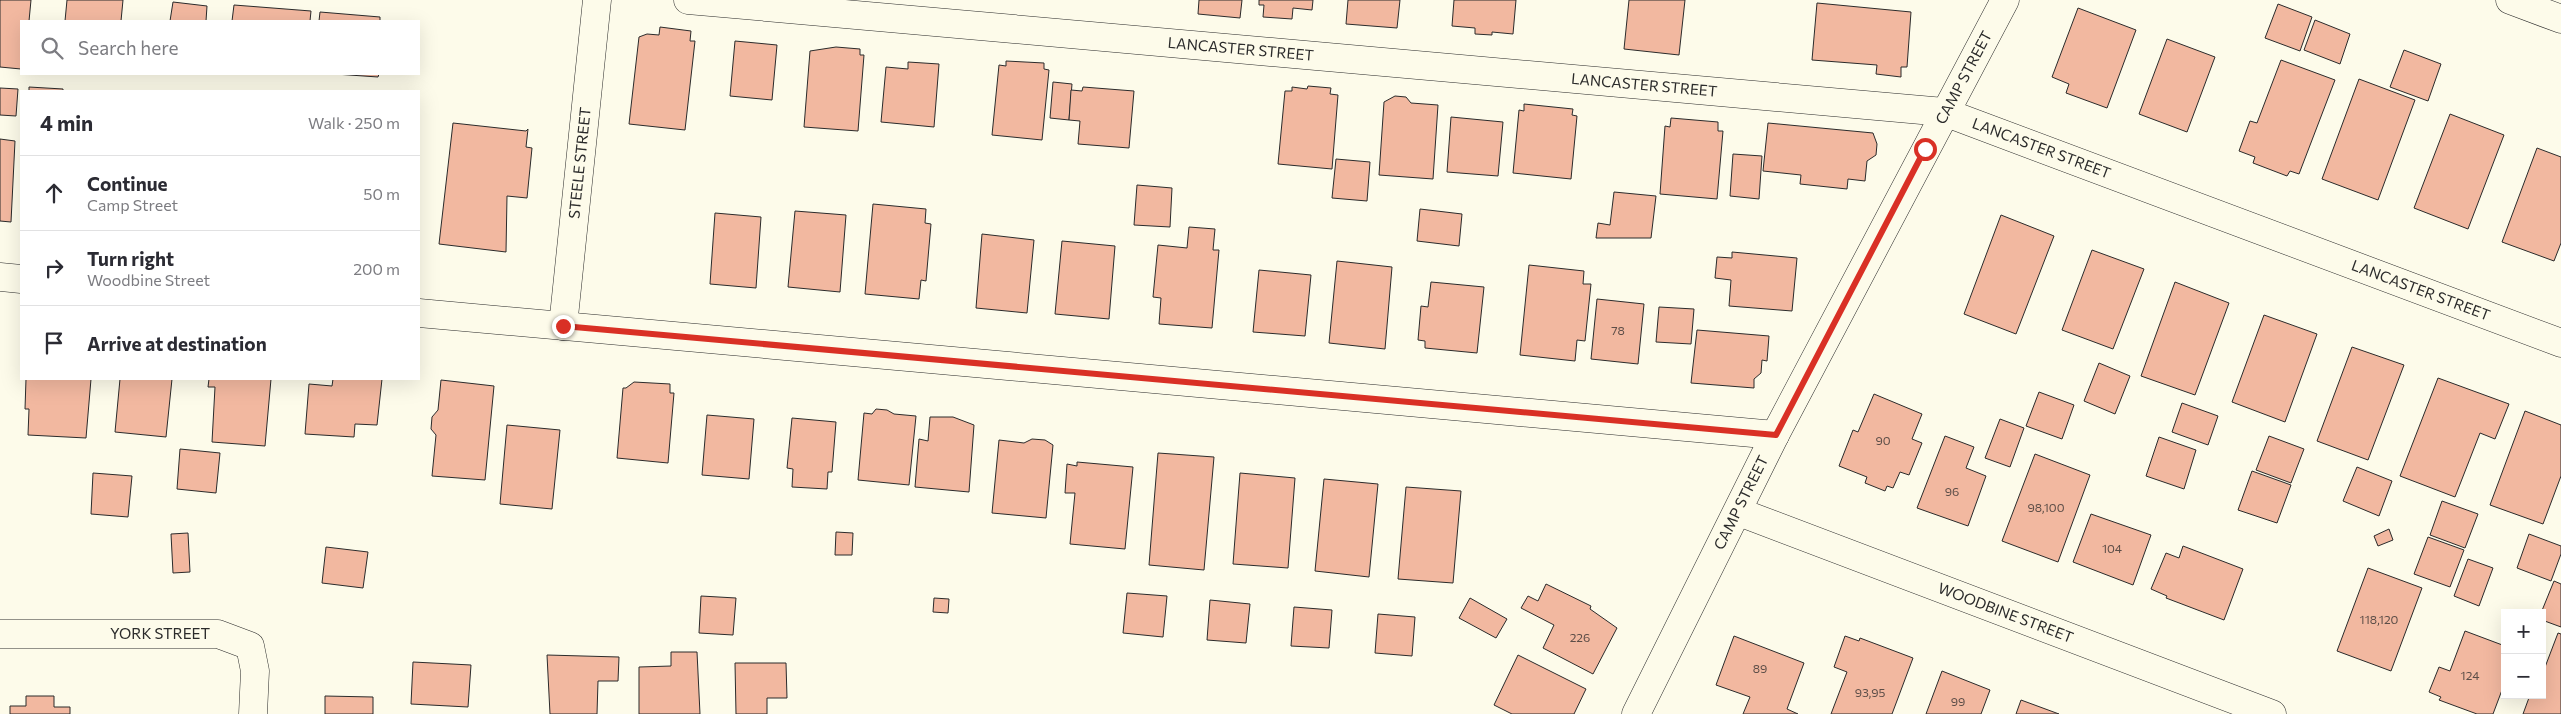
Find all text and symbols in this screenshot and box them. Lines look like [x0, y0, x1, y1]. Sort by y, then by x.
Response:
search box [20, 20, 420, 75]
street label: CAMP STREET [1931, 27, 1995, 127]
street label: LANCASTER STREET [1167, 33, 1315, 64]
icon: search [38, 34, 66, 62]
text: Search here [78, 36, 178, 59]
street label: LANCASTER STREET [1570, 69, 1719, 100]
street label: STEELE STREET [564, 106, 594, 219]
text: 4 min [40, 110, 93, 135]
text: Walk · 250 m [308, 113, 400, 132]
street label: LANCASTER STREET [1970, 113, 2114, 182]
route start [1914, 138, 1937, 161]
text: Continue [87, 172, 167, 195]
icon: ahead [40, 179, 68, 207]
text: 50 m [363, 184, 400, 203]
text: Camp Street [87, 195, 178, 214]
text: Turn right [87, 247, 174, 270]
icon: right [40, 254, 68, 282]
street label: LANCASTER STREET [2349, 255, 2493, 324]
text: 200 m [353, 259, 400, 278]
text: Woodbine Street [87, 270, 210, 289]
route end [552, 315, 575, 338]
house number: 78 [1611, 323, 1625, 337]
icon: arrive [40, 329, 68, 357]
text: Arrive at destination [87, 332, 267, 355]
house number: 90 [1875, 433, 1891, 447]
street label: CAMP STREET [1709, 452, 1772, 552]
house number: 96 [1945, 484, 1959, 498]
house number: 98,100 [2028, 500, 2065, 514]
house number: 104 [2102, 541, 2122, 555]
street label: WOODBINE STREET [1936, 578, 2076, 646]
map controls [2501, 609, 2546, 699]
button: + [2501, 609, 2546, 654]
house number: 118,120 [2360, 612, 2399, 626]
street label: YORK STREET [110, 624, 210, 642]
house number: 226 [1570, 630, 1590, 644]
button: − [2501, 654, 2546, 699]
house number: 89 [1753, 661, 1767, 675]
house number: 124 [2461, 668, 2479, 682]
house number: 93,95 [1855, 685, 1885, 699]
house number: 99 [1951, 694, 1965, 708]

